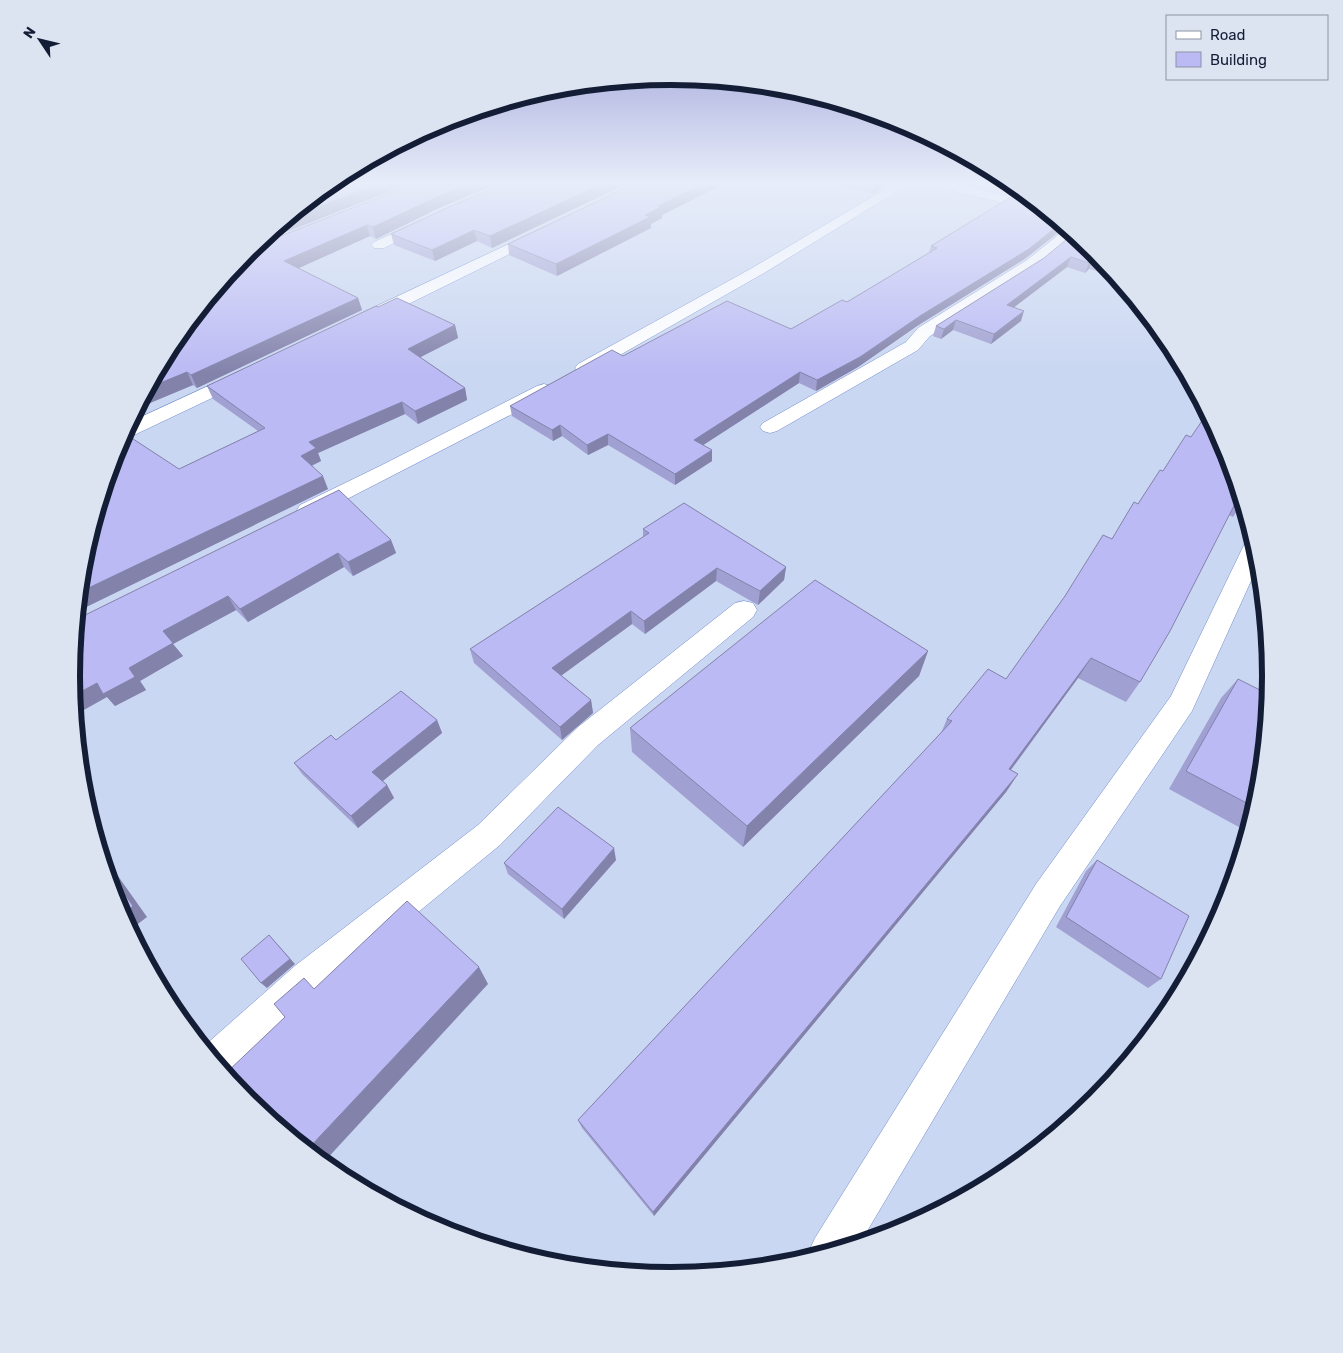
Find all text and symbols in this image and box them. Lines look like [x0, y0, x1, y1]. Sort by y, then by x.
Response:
north arrow [15, 15, 65, 65]
legend [1166, 15, 1328, 80]
text: N [20, 24, 40, 42]
text: Road [1210, 26, 1246, 44]
text: Building [1210, 51, 1267, 69]

